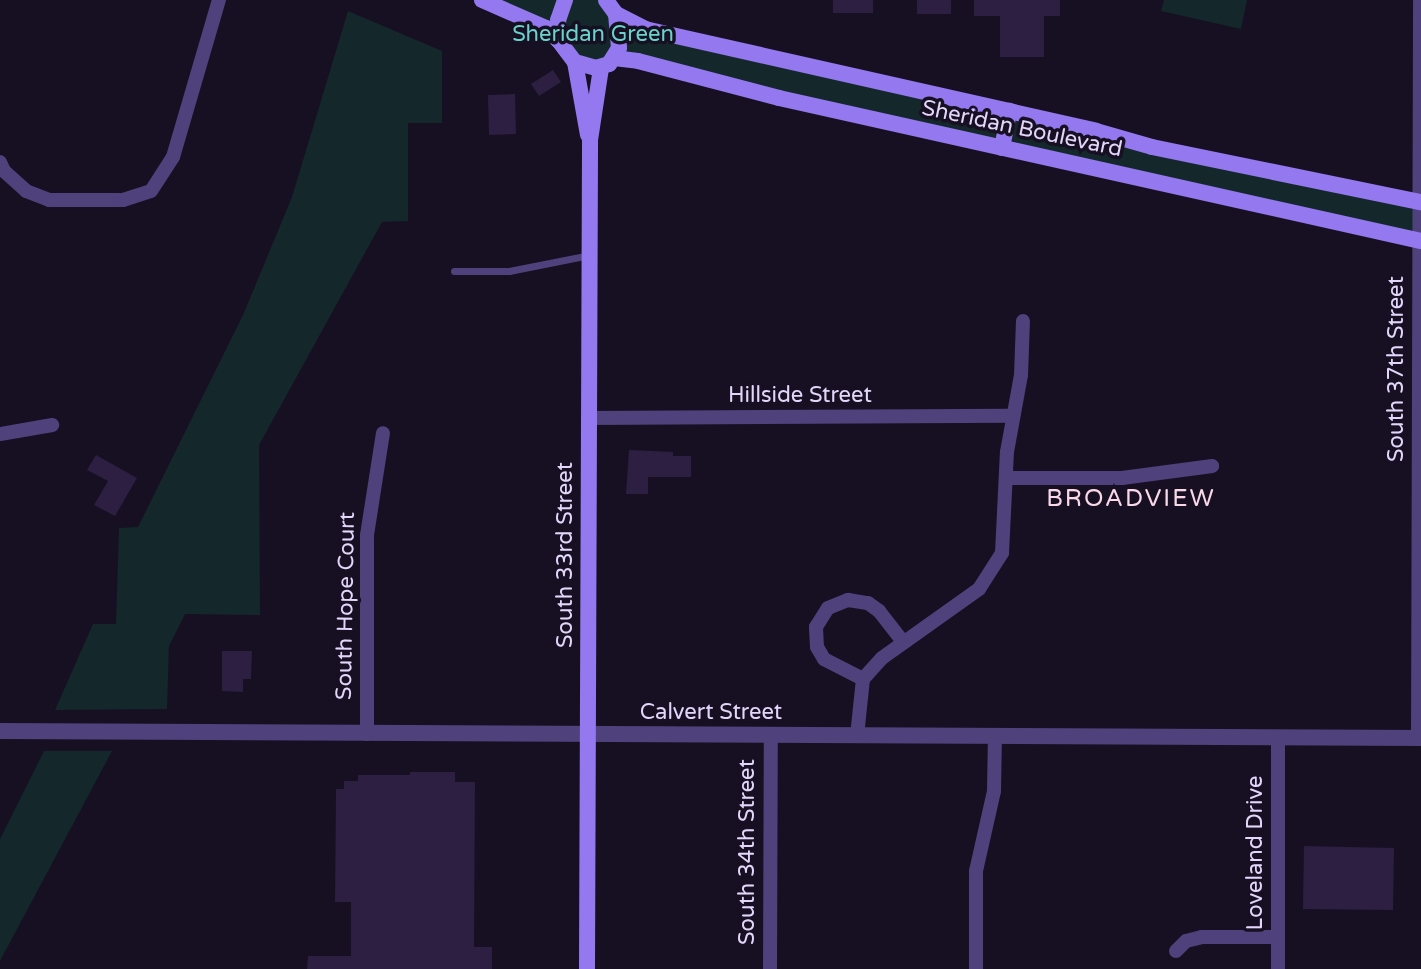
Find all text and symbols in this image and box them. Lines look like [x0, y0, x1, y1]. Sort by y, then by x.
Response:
park label: Sheridan Green [512, 22, 674, 48]
street label: Sheridan Boulevard [919, 95, 1125, 163]
street label: South 37th Street [1384, 276, 1410, 462]
street label: Hillside Street [728, 383, 872, 409]
street label: South 33rd Street [553, 462, 579, 648]
district label: BROADVIEW [1046, 485, 1216, 513]
street label: South Hope Court [331, 512, 361, 700]
street label: Calvert Street [640, 700, 782, 726]
street label: South 34th Street [735, 759, 761, 945]
street label: Loveland Drive [1243, 776, 1269, 930]

